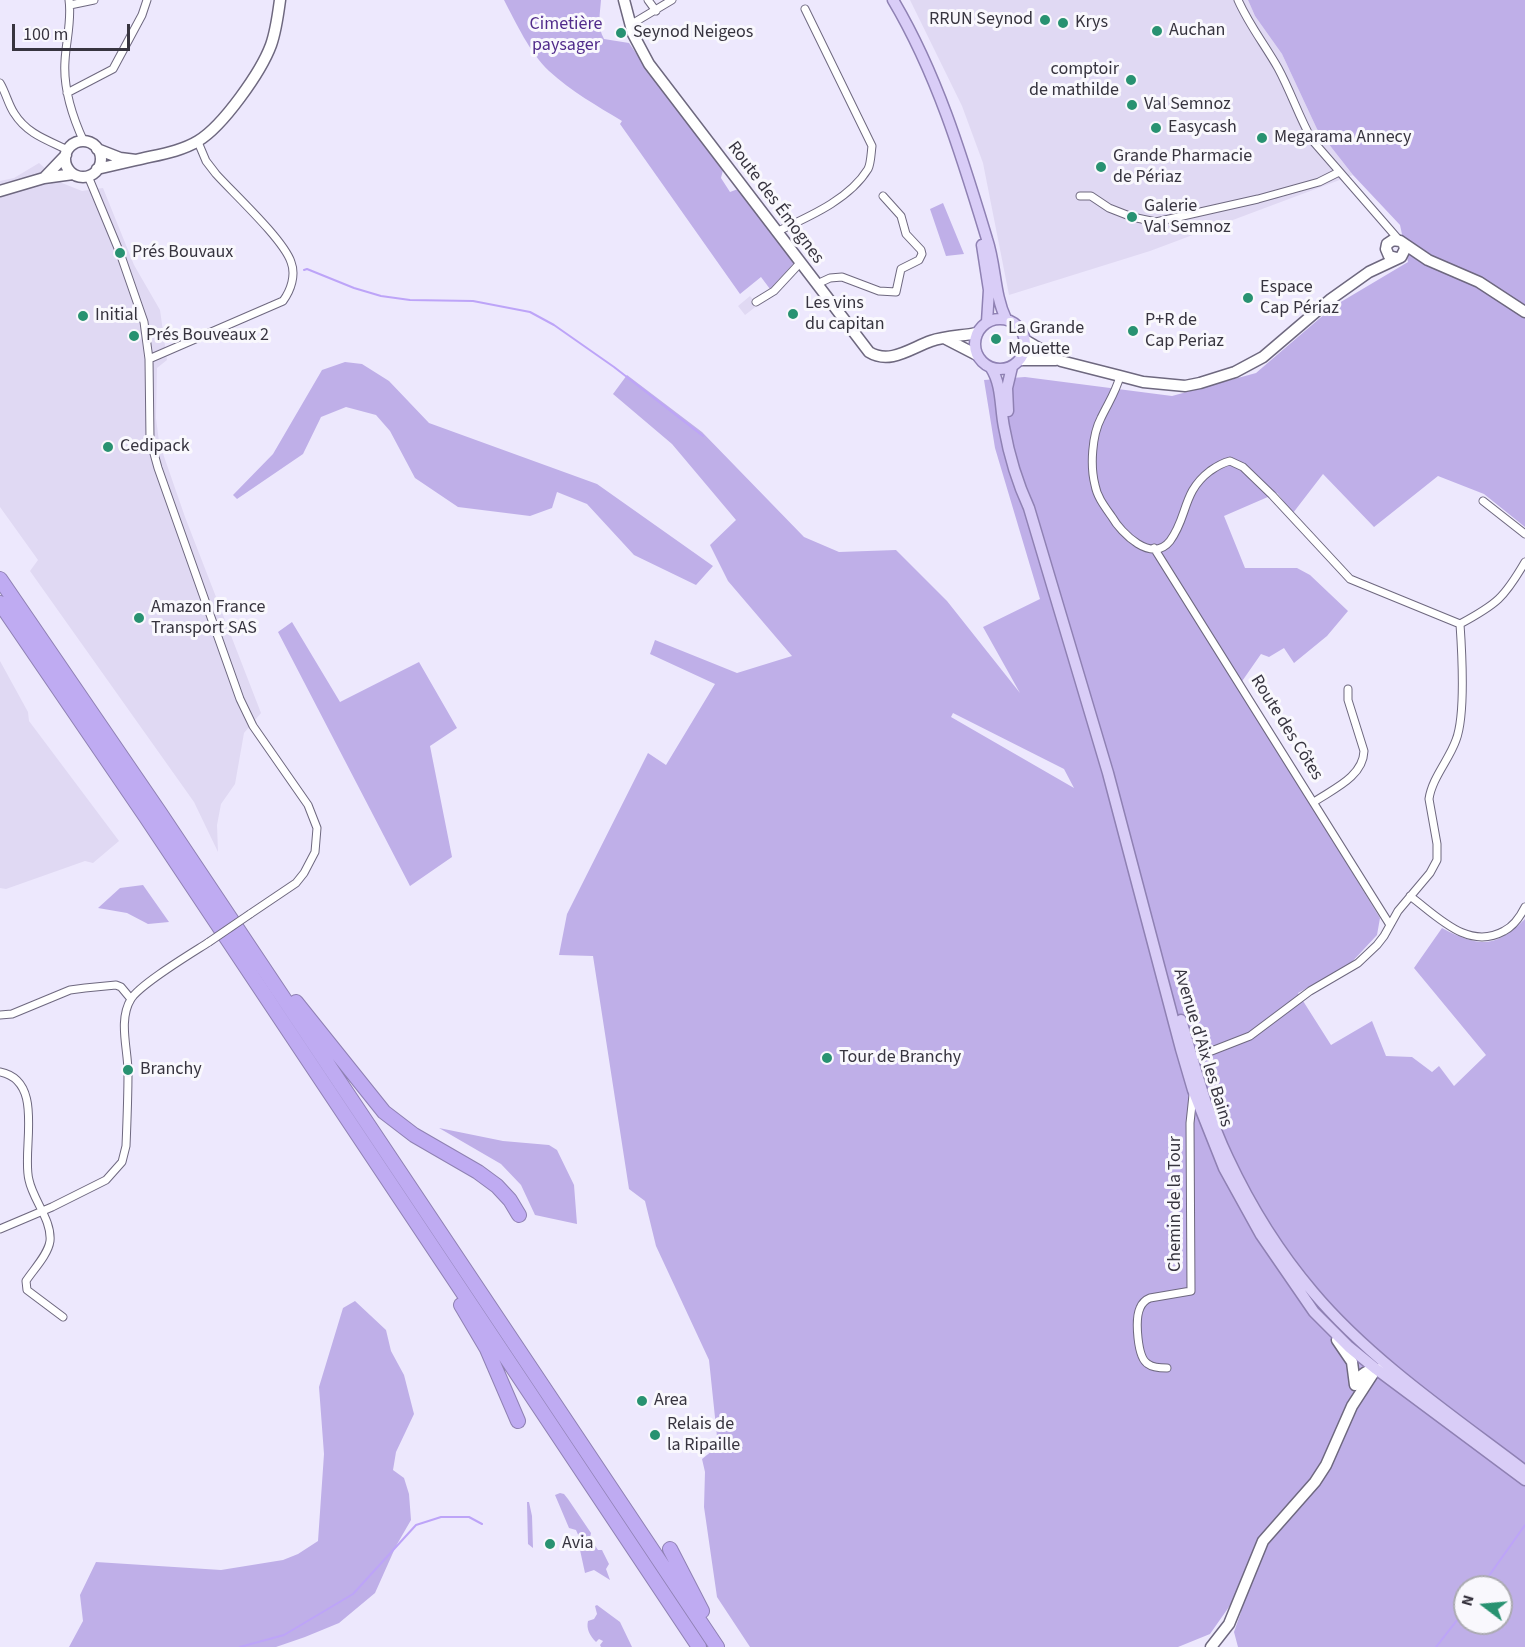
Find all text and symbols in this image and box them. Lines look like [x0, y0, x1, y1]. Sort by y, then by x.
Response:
place label: RRUN Seynod [929, 9, 1033, 31]
scale bar [15, 12, 134, 50]
place label: Krys [1075, 12, 1108, 34]
marker: RRUN Seynod [1038, 13, 1052, 27]
park label: Cimetière paysager [530, 14, 602, 57]
marker: Krys [1056, 16, 1070, 30]
place label: Auchan [1169, 20, 1225, 42]
text: 100 m [23, 22, 68, 47]
place label: Seynod Neigeos [633, 22, 753, 44]
marker: Auchan [1150, 24, 1164, 38]
marker: Seynod Neigeos [614, 26, 628, 40]
place label: comptoir de mathilde [1029, 59, 1119, 101]
marker: comptoir de mathilde [1124, 73, 1138, 87]
place label: Val Semnoz [1144, 94, 1231, 116]
marker: Val Semnoz [1125, 98, 1139, 112]
place label: Easycash [1168, 117, 1237, 139]
marker: Easycash [1149, 121, 1163, 135]
place label: Megarama Annecy [1274, 127, 1411, 149]
marker: Megarama Annecy [1255, 131, 1269, 145]
street label: Route des Émognes [722, 138, 828, 268]
place label: Grande Pharmacie de Périaz [1113, 146, 1252, 188]
marker: Grande Pharmacie de Périaz [1094, 160, 1108, 174]
place label: Galerie Val Semnoz [1144, 196, 1231, 238]
marker: Galerie Val Semnoz [1125, 210, 1139, 224]
place label: Prés Bouvaux [132, 242, 233, 264]
marker: Prés Bouvaux [113, 246, 127, 260]
place label: Espace Cap Périaz [1260, 277, 1339, 320]
marker: Espace Cap Périaz [1241, 291, 1255, 305]
place label: Les vins du capitan [805, 293, 885, 336]
place label: Initial [95, 305, 138, 327]
marker: Les vins du capitan [786, 307, 800, 321]
marker: Initial [76, 309, 90, 323]
place label: P+R de Cap Periaz [1145, 310, 1224, 352]
place label: La Grande Mouette [1008, 318, 1084, 360]
marker: P+R de Cap Periaz [1126, 324, 1140, 338]
place label: Prés Bouveaux 2 [146, 325, 269, 347]
marker: Prés Bouveaux 2 [127, 329, 141, 343]
marker: La Grande Mouette [989, 332, 1003, 346]
place label: Cedipack [120, 436, 190, 458]
marker: Cedipack [101, 440, 115, 454]
place label: Amazon France Transport SAS [151, 597, 265, 640]
marker: Amazon France Transport SAS [132, 611, 146, 625]
street label: Route des Côtes [1245, 671, 1327, 785]
street label: Avenue d'Aix les Bains [1168, 966, 1236, 1130]
place label: Tour de Branchy [839, 1047, 961, 1069]
marker: Tour de Branchy [820, 1051, 834, 1065]
place label: Branchy [140, 1059, 202, 1081]
marker: Branchy [121, 1063, 135, 1077]
street label: Chemin de la Tour [1165, 1136, 1187, 1272]
place label: Area [654, 1390, 688, 1412]
marker: Area [635, 1394, 649, 1408]
place label: Relais de la Ripaille [667, 1414, 740, 1456]
marker: Relais de la Ripaille [648, 1428, 662, 1442]
place label: Avia [562, 1533, 594, 1555]
marker: Avia [543, 1537, 557, 1551]
north arrow [1453, 1575, 1513, 1635]
text: N [1456, 1592, 1480, 1609]

